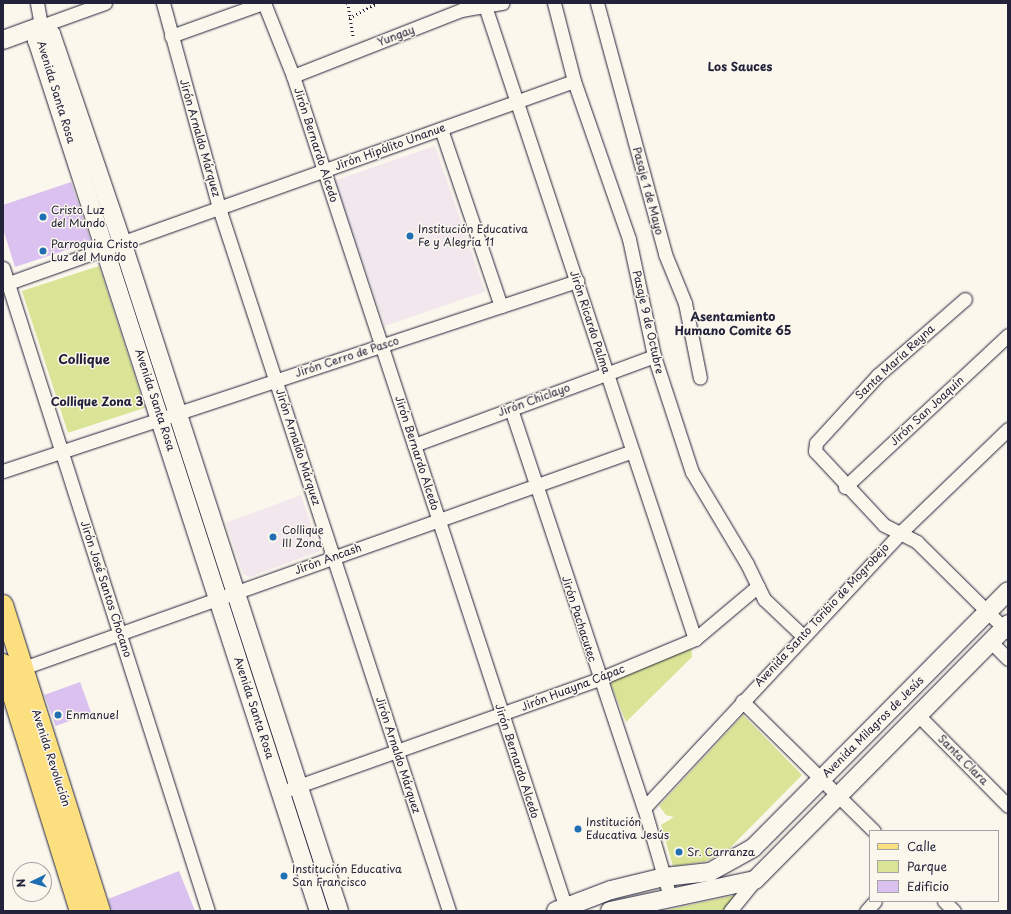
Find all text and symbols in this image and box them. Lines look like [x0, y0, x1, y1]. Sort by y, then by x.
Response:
street label: Yungay [376, 23, 416, 49]
street label: Avenida Santa Rosa [34, 39, 78, 145]
district label: Los Sauces [707, 60, 773, 74]
street label: Jirón Arnaldo Márquez [177, 77, 223, 199]
street label: Jirón Bernardo Alcedo [291, 86, 341, 204]
street label: Jirón Hipólito Unanue [333, 121, 447, 173]
street label: Pasaje 1 de Mayo [630, 145, 666, 237]
place label: Cristo Luz del Mundo [51, 204, 106, 230]
marker: Cristo Luz del Mundo [38, 212, 48, 222]
place label: Institución Educativa Fe y Alegría 11 [418, 223, 528, 249]
marker: Institución Educativa Fe y Alegría 11 [405, 231, 415, 241]
place label: Parroquia Cristo Luz del Mundo [51, 238, 138, 264]
marker: Parroquia Cristo Luz del Mundo [38, 246, 48, 256]
street label: Jirón Ricardo Palma [567, 269, 613, 375]
street label: Pasaje 9 de Octubre [630, 269, 666, 375]
district label: Asentamiento Humano Comite 65 [674, 310, 792, 338]
street label: Santa María Reyna [852, 322, 938, 402]
street label: Jirón Cerro de Pasco [293, 334, 401, 380]
street label: Avenida Santa Rosa [132, 348, 178, 452]
district label: Collique [58, 351, 110, 367]
street label: Jirón San Joaquín [888, 374, 966, 448]
street label: Jirón Chiclayo [496, 381, 572, 419]
street label: Jirón Arnaldo Márquez [273, 386, 323, 508]
street label: Jirón Bernardo Alcedo [392, 394, 442, 512]
district label: Collique Zona 3 [50, 395, 144, 409]
street label: Jirón José Santos Chocano [78, 519, 134, 659]
place label: Collique III Zona [282, 524, 324, 550]
marker: Collique III Zona [267, 531, 279, 543]
street label: Jirón Ancash [293, 541, 363, 577]
street label: Avenida Santo Toribio de Mogrobejo [753, 541, 891, 689]
street label: Jirón Pachacutec [559, 575, 599, 663]
street label: Avenida Santa Rosa [231, 656, 277, 760]
street label: Jirón Huayna Cápac [519, 662, 627, 714]
street label: Avenida Milagros de Jesús [819, 673, 927, 781]
street label: Jirón Arnaldo Márquez [373, 694, 423, 816]
street label: Jirón Bernardo Alcedo [492, 702, 542, 820]
street label: Avenida Revolución [29, 708, 73, 808]
place label: Enmanuel [66, 708, 119, 722]
marker: Enmanuel [53, 710, 63, 720]
street label: Santa Clara [935, 732, 991, 788]
place label: Institución Educativa Jesús [586, 816, 669, 842]
marker: Institución Educativa Jesús [573, 824, 583, 834]
legend [869, 830, 999, 902]
text: Calle [907, 837, 936, 855]
place label: Sr. Carranza [687, 845, 755, 859]
marker: Sr. Carranza [674, 847, 684, 857]
text: Parque [907, 857, 947, 875]
north arrow [12, 862, 52, 902]
place label: Institución Educativa San Francisco [292, 863, 402, 889]
marker: Institución Educativa San Francisco [279, 871, 289, 881]
text: Edificio [907, 877, 949, 895]
text: N [12, 878, 29, 888]

